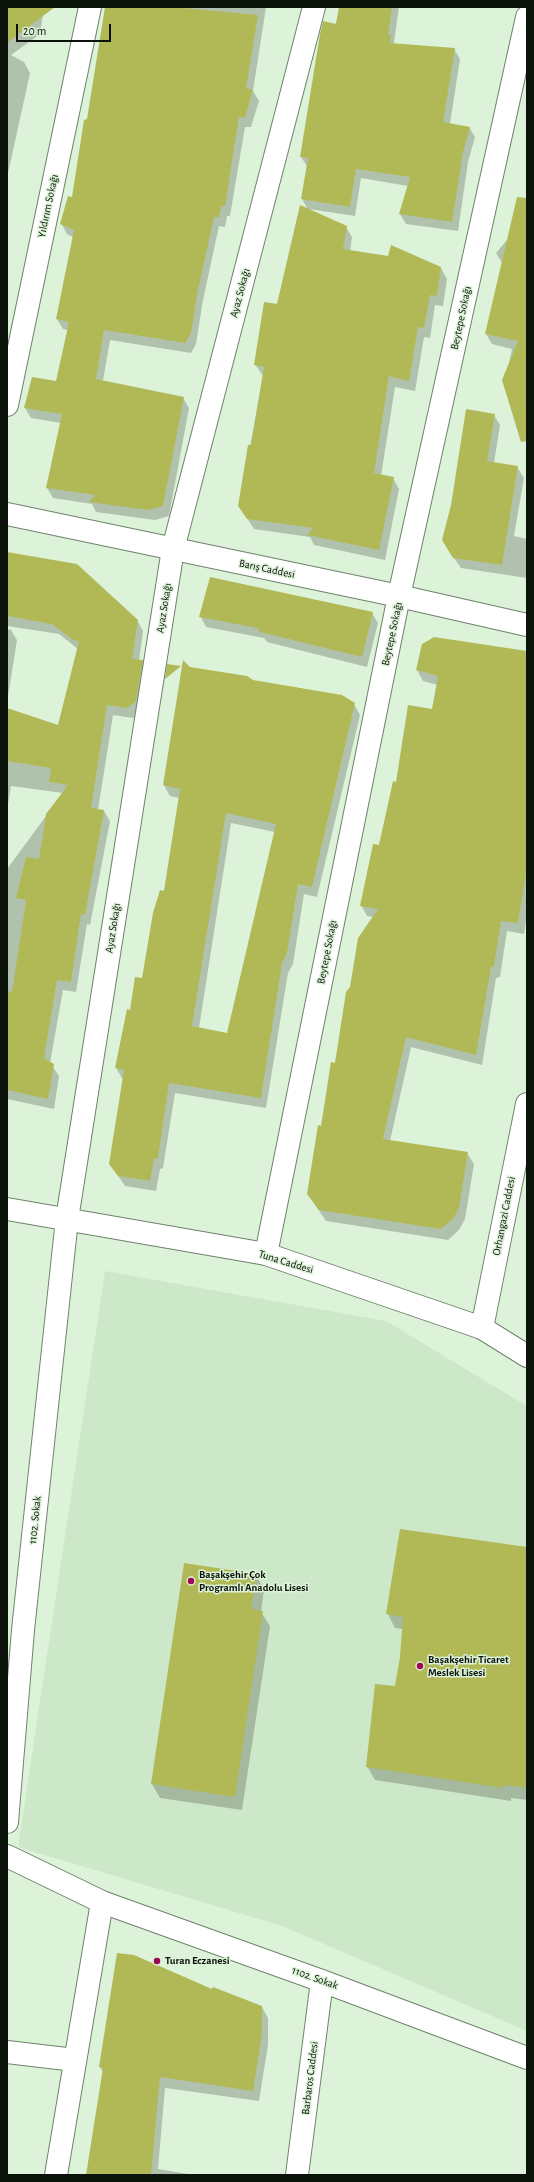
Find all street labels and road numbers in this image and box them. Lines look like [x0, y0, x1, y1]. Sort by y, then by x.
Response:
street label: Yıldırım Sokağı [35, 173, 61, 239]
street label: Ayaz Sokağı [227, 267, 253, 319]
street label: Beytepe Sokağı [448, 285, 474, 351]
street label: Barış Caddesi [238, 557, 296, 581]
street label: Ayaz Sokağı [154, 582, 174, 634]
street label: Beytepe Sokağı [379, 601, 405, 667]
street label: Ayaz Sokağı [103, 902, 123, 954]
street label: Beytepe Sokağı [314, 919, 340, 985]
street label: Orhangazi Caddesi [490, 1175, 518, 1257]
street label: Tuna Caddesi [257, 1247, 315, 1277]
street label: 1102. Sokak [26, 1495, 44, 1545]
street label: 1102. Sokak [290, 1964, 340, 1992]
street label: Barbaros Caddesi [299, 2041, 321, 2115]

